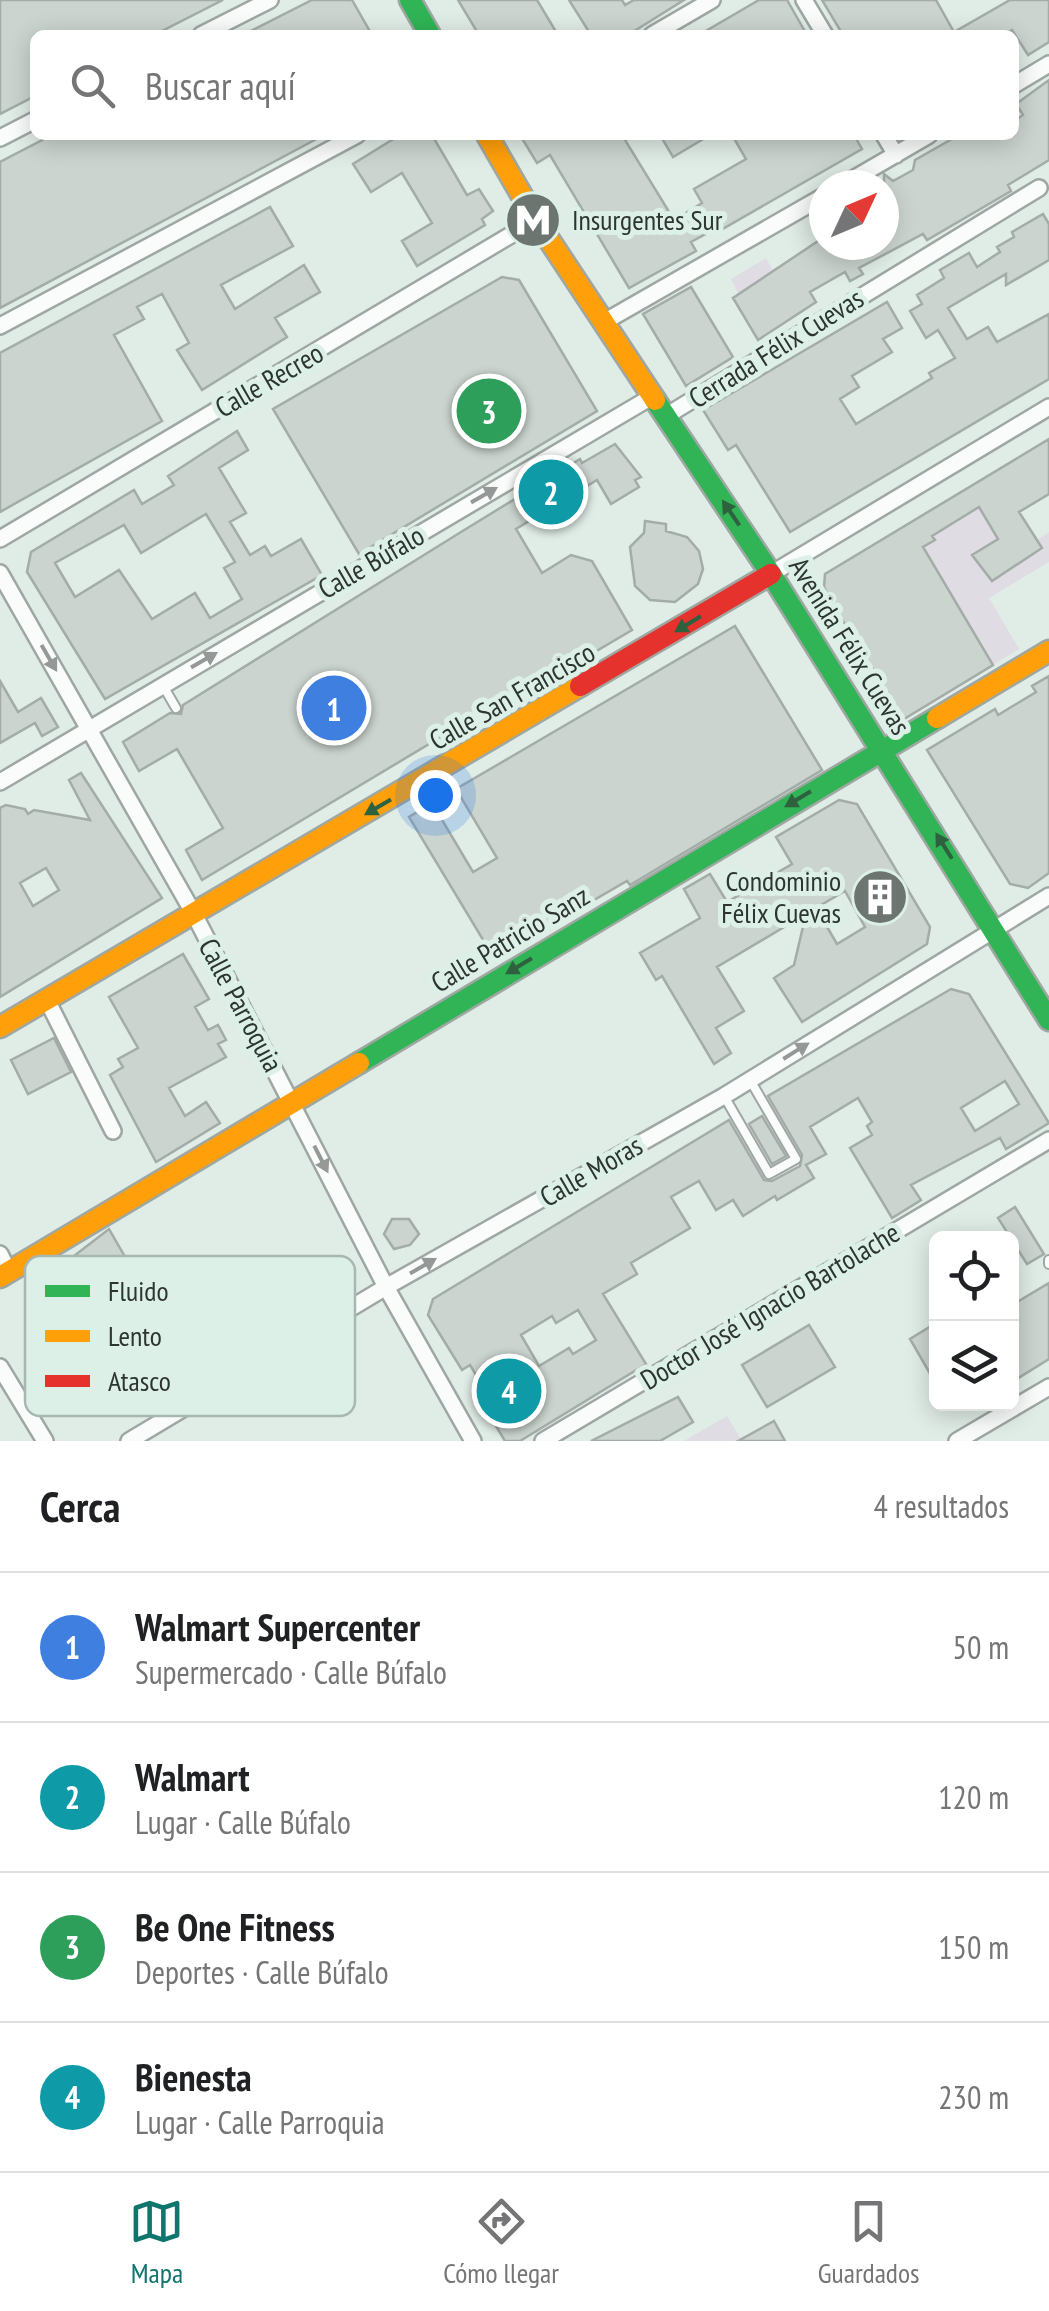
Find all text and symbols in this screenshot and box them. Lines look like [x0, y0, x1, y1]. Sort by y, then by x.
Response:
search box [30, 30, 1019, 140]
icon: search [65, 58, 120, 113]
text: Buscar aquí [145, 61, 296, 110]
north arrow [809, 170, 899, 260]
metro station icon: Insurgentes Sur [503, 190, 563, 250]
place label: Insurgentes Sur [572, 201, 723, 238]
street label: Cerrada Félix Cuevas [681, 279, 870, 416]
street label: Calle Recreo [208, 334, 330, 425]
pin: 3 [456, 374, 522, 448]
pin: 2 [518, 454, 584, 530]
one-way arrow [470, 487, 498, 505]
one-way arrow [722, 500, 741, 527]
street label: Calle Búfalo [311, 516, 430, 607]
street label: Avenida Félix Cuevas [781, 550, 920, 741]
one-way arrow [674, 615, 702, 632]
street label: Calle San Francisco [422, 633, 601, 758]
one-way arrow [40, 644, 57, 672]
one-way arrow [190, 652, 218, 669]
pin: 1 [302, 670, 366, 746]
your location [410, 770, 461, 821]
one-way arrow [784, 790, 812, 807]
one-way arrow [363, 798, 392, 815]
one-way arrow [935, 833, 953, 860]
place label: Condominio Félix Cuevas [721, 862, 841, 931]
building icon: Condominio Félix Cuevas [850, 867, 910, 927]
street label: Calle Patricio Sanz [424, 877, 596, 1000]
street label: Calle Parroquia [191, 932, 292, 1078]
one-way arrow [505, 957, 533, 974]
one-way arrow [782, 1043, 810, 1061]
street label: Calle Moras [533, 1126, 649, 1215]
one-way arrow [312, 1144, 329, 1173]
street label: Doctor José Ignacio Bartolache [633, 1214, 906, 1398]
map controls [929, 1231, 1019, 1411]
button: locate [929, 1231, 1019, 1321]
legend [25, 1256, 355, 1416]
one-way arrow [409, 1258, 438, 1275]
text: Fluido [108, 1272, 169, 1309]
text: Lento [108, 1317, 162, 1354]
button: layers [929, 1321, 1019, 1411]
pin: 4 [476, 1354, 542, 1428]
text: Atasco [108, 1362, 171, 1399]
text: Cerca [40, 1479, 120, 1534]
text: 4 resultados [874, 1485, 1009, 1527]
text: Walmart Supercenter [135, 1602, 420, 1651]
text: 1 [65, 1626, 80, 1668]
text: 50 m [953, 1626, 1009, 1668]
text: Supermercado · Calle Búfalo [135, 1651, 447, 1693]
text: Walmart [135, 1752, 250, 1801]
text: 2 [65, 1776, 80, 1818]
text: 120 m [938, 1776, 1009, 1818]
text: Lugar · Calle Búfalo [135, 1801, 351, 1843]
text: Be One Fitness [135, 1902, 335, 1951]
text: 3 [65, 1926, 80, 1968]
text: 150 m [938, 1926, 1009, 1968]
text: Deportes · Calle Búfalo [135, 1951, 388, 1993]
text: Bienesta [135, 2052, 252, 2101]
text: 4 [65, 2076, 80, 2118]
text: 230 m [938, 2076, 1009, 2118]
text: Lugar · Calle Parroquia [135, 2101, 385, 2143]
tab: Mapa [129, 2194, 184, 2291]
tab: Cómo llegar [443, 2194, 559, 2291]
tab: Guardados [818, 2194, 920, 2291]

